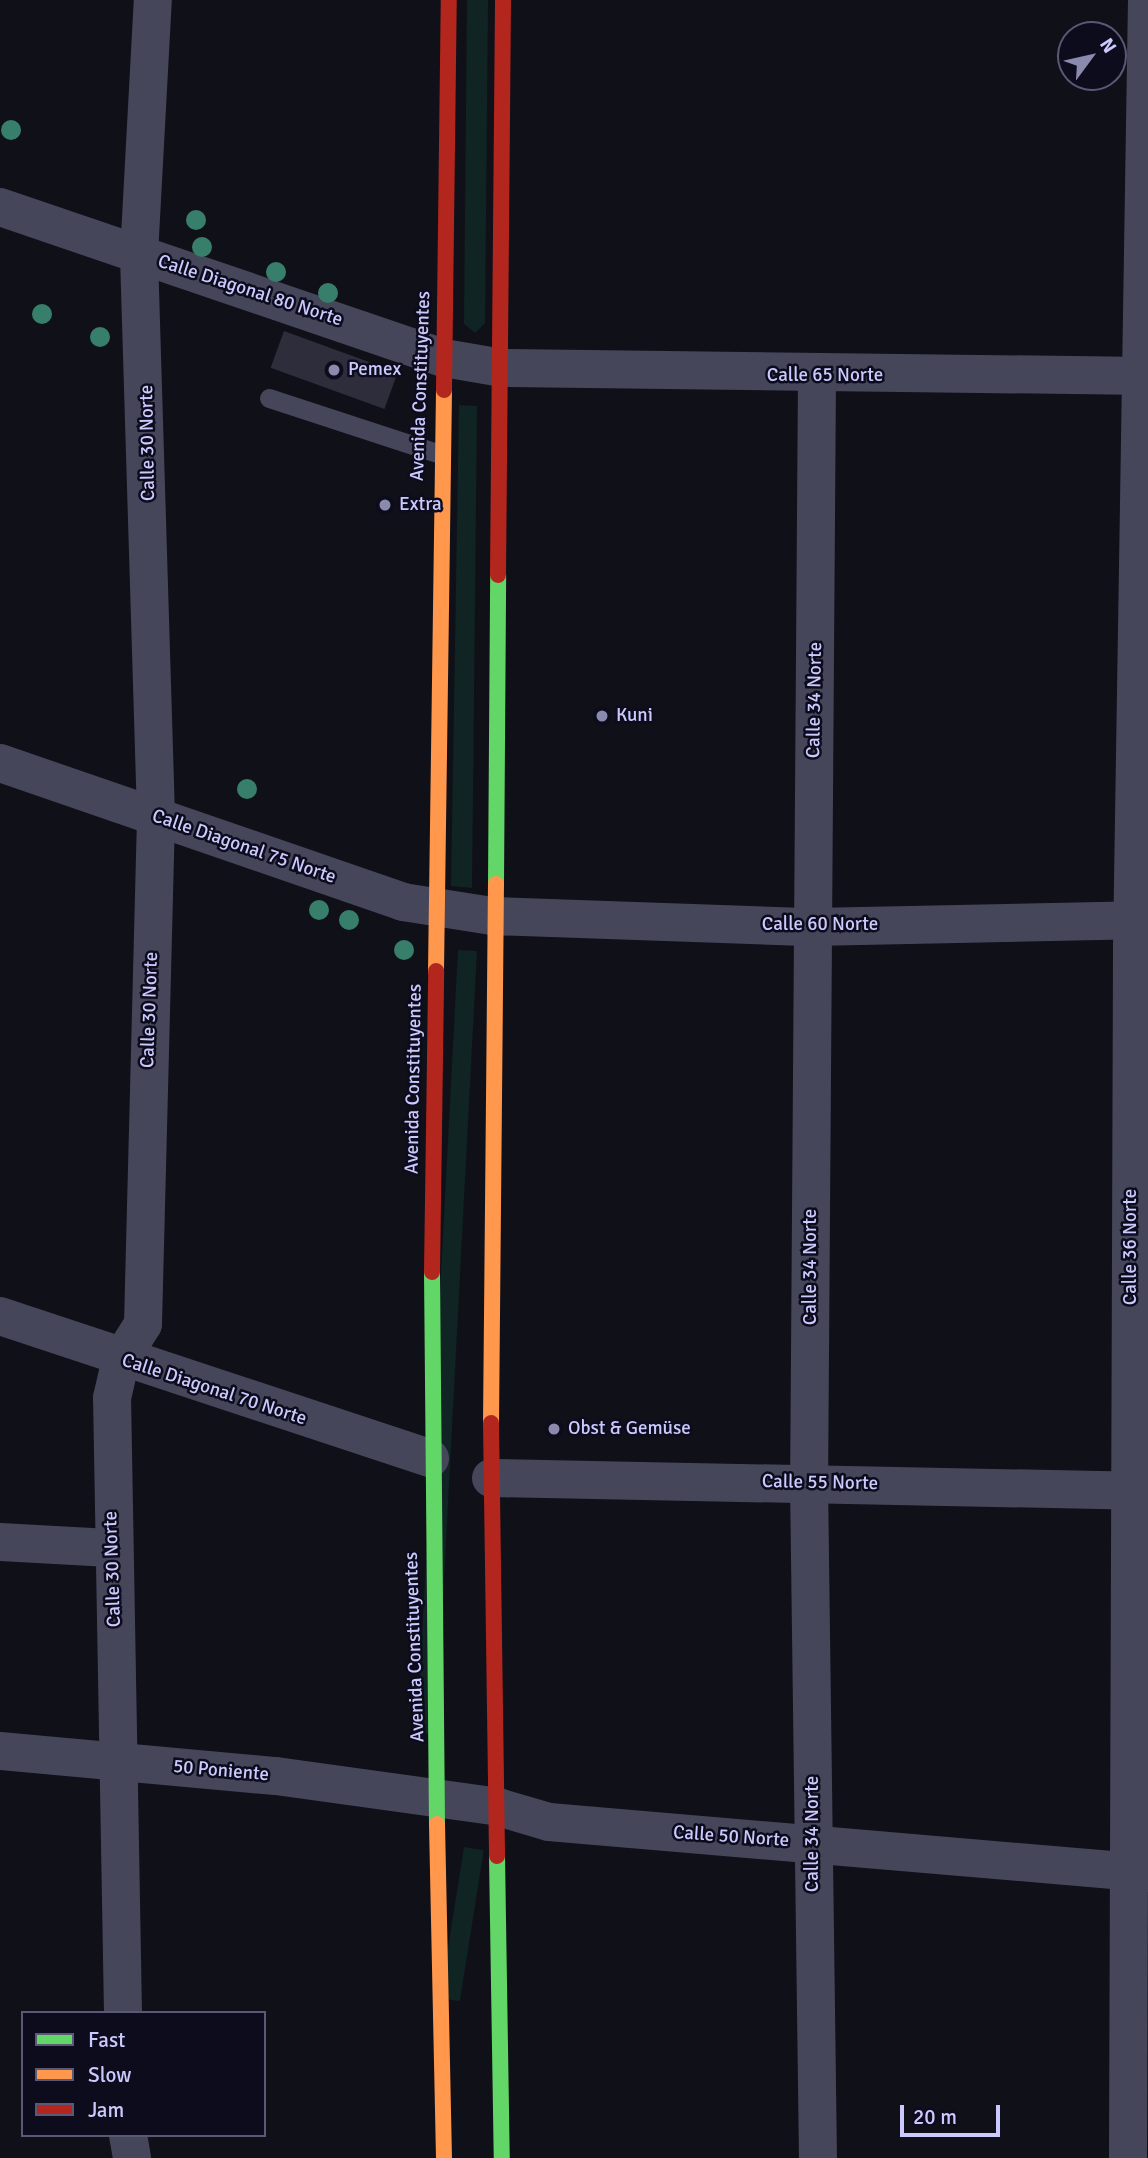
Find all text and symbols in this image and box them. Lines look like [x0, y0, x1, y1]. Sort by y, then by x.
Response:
north arrow [1057, 21, 1127, 91]
text: N [1094, 34, 1122, 58]
street label: Calle Diagonal 80 Norte [155, 250, 345, 332]
street label: Avenida Constituyentes [406, 291, 436, 481]
place label: Pemex [348, 359, 401, 381]
marker: Pemex [326, 362, 342, 378]
street label: Calle 65 Norte [767, 365, 883, 387]
street label: Calle 30 Norte [136, 385, 160, 501]
place label: Extra [399, 494, 442, 516]
marker: Extra [377, 497, 393, 513]
street label: Calle 34 Norte [803, 642, 827, 758]
place label: Kuni [616, 705, 653, 727]
marker: Kuni [594, 708, 610, 724]
street label: Calle Diagonal 75 Norte [149, 805, 339, 889]
street label: Calle 60 Norte [762, 914, 878, 936]
street label: Calle 30 Norte [137, 951, 163, 1069]
street label: Avenida Constituyentes [401, 984, 427, 1174]
street label: Calle 36 Norte [1120, 1189, 1142, 1305]
street label: Calle 34 Norte [800, 1209, 822, 1325]
street label: Calle Diagonal 70 Norte [119, 1349, 309, 1431]
place label: Obst & Gemüse [568, 1418, 691, 1440]
marker: Obst & Gemüse [546, 1421, 562, 1437]
street label: Calle 55 Norte [762, 1471, 878, 1495]
street label: Calle 30 Norte [100, 1510, 126, 1628]
street label: Avenida Constituyentes [400, 1552, 430, 1742]
street label: 50 Poniente [172, 1755, 270, 1787]
street label: Calle 34 Norte [802, 1776, 824, 1892]
street label: Calle 50 Norte [672, 1822, 790, 1852]
legend [21, 2011, 266, 2137]
text: Fast [88, 2027, 125, 2053]
text: Slow [88, 2062, 132, 2088]
scale bar [903, 2092, 1003, 2136]
text: Jam [88, 2097, 124, 2123]
text: 20 m [913, 2104, 957, 2130]

